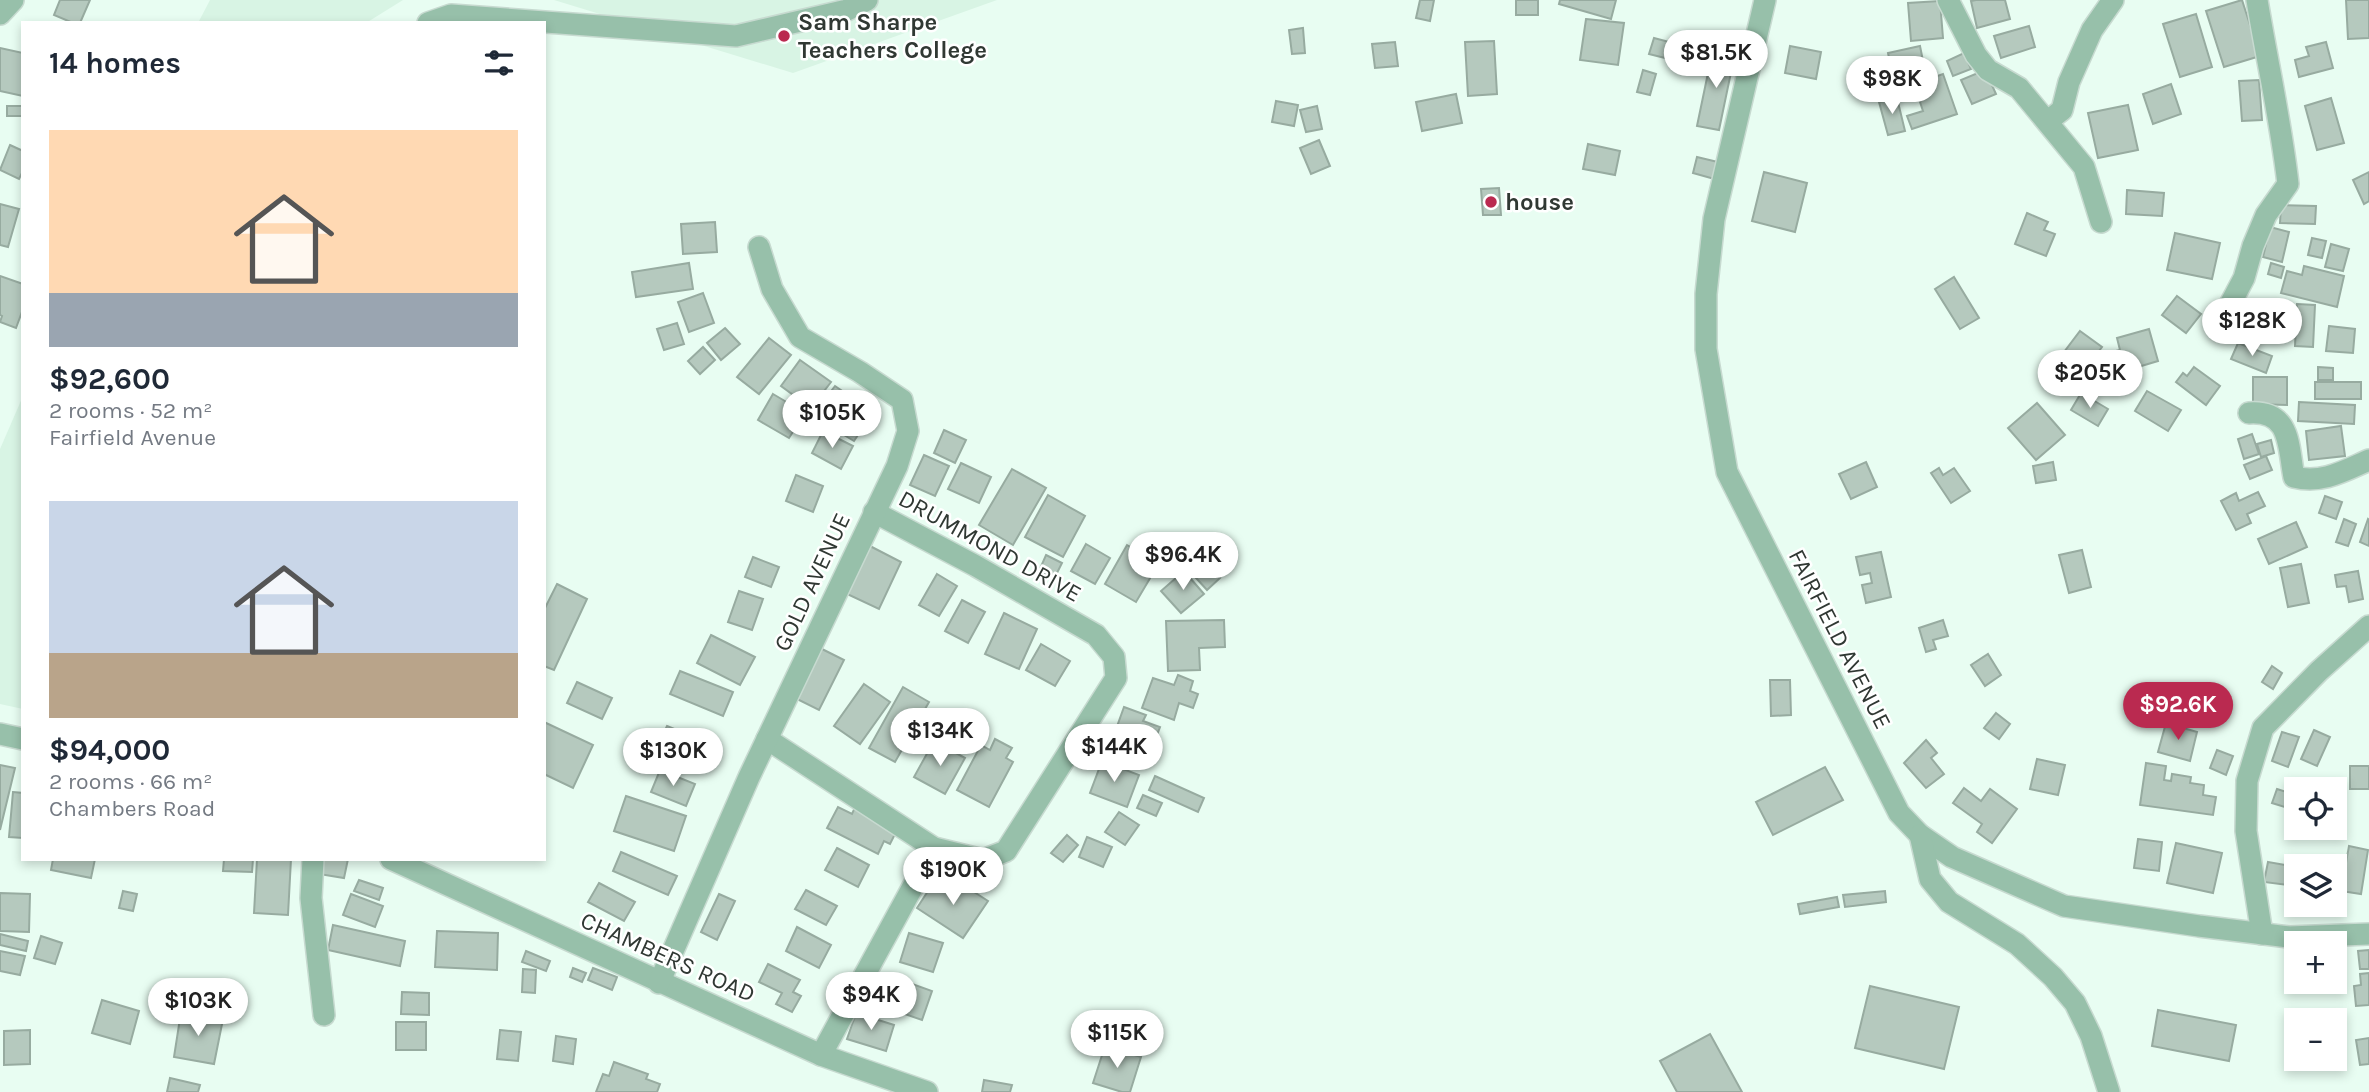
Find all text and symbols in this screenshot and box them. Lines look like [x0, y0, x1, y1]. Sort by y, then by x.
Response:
place label: Sam Sharpe Teachers College [798, 8, 987, 64]
marker: Sam Sharpe Teachers College [776, 28, 792, 44]
pin: $81.5K [1659, 31, 1773, 90]
text: $81.5K [1680, 39, 1752, 66]
icon: filters [480, 44, 518, 82]
text: 14 homes [49, 45, 181, 81]
pin: $98K [1851, 57, 1933, 116]
text: $98K [1862, 65, 1922, 92]
icon: home [221, 176, 347, 302]
place label: house [1505, 188, 1574, 216]
marker: house [1483, 194, 1499, 210]
pin: $128K [2203, 298, 2301, 358]
text: $128K [2218, 307, 2286, 334]
pin: $205K [2041, 350, 2139, 410]
text: $205K [2054, 359, 2126, 386]
text: $92,600 [49, 361, 170, 397]
pin: $105K [783, 391, 881, 450]
text: 2 rooms · 52 m² [49, 397, 212, 424]
text: $105K [798, 399, 866, 426]
text: Fairfield Avenue [49, 424, 216, 451]
street label: DRUMMOND DRIVE [894, 484, 1086, 608]
street label: GOLD AVENUE [768, 508, 856, 656]
pin: $96.4K [1126, 532, 1240, 592]
text: $96.4K [1144, 541, 1222, 568]
street label: FAIRFIELD AVENUE [1783, 545, 1897, 733]
icon: home [221, 547, 347, 673]
pin: $92.6K [2121, 682, 2235, 742]
text: $92.6K [2139, 691, 2217, 718]
pin: $134K [891, 708, 989, 768]
text: $134K [906, 717, 974, 744]
pin: $144K [1065, 724, 1163, 784]
pin: $130K [624, 728, 722, 788]
text: $94,000 [49, 732, 170, 768]
text: $144K [1081, 733, 1147, 760]
text: $130K [639, 737, 707, 764]
text: 2 rooms · 66 m² [49, 768, 212, 795]
map controls [2284, 777, 2347, 1071]
button: locate [2284, 777, 2347, 840]
text: Chambers Road [49, 795, 215, 822]
pin: $190K [904, 848, 1002, 907]
button: layers [2284, 854, 2347, 917]
text: $190K [919, 856, 987, 883]
street label: CHAMBERS ROAD [576, 906, 760, 1008]
button: + [2284, 931, 2347, 994]
pin: $94K [830, 972, 912, 1032]
pin: $103K [149, 978, 247, 1038]
text: $94K [842, 981, 900, 1008]
text: $103K [164, 987, 232, 1014]
button: − [2284, 1008, 2347, 1071]
pin: $115K [1068, 1010, 1166, 1070]
text: $115K [1087, 1019, 1147, 1046]

